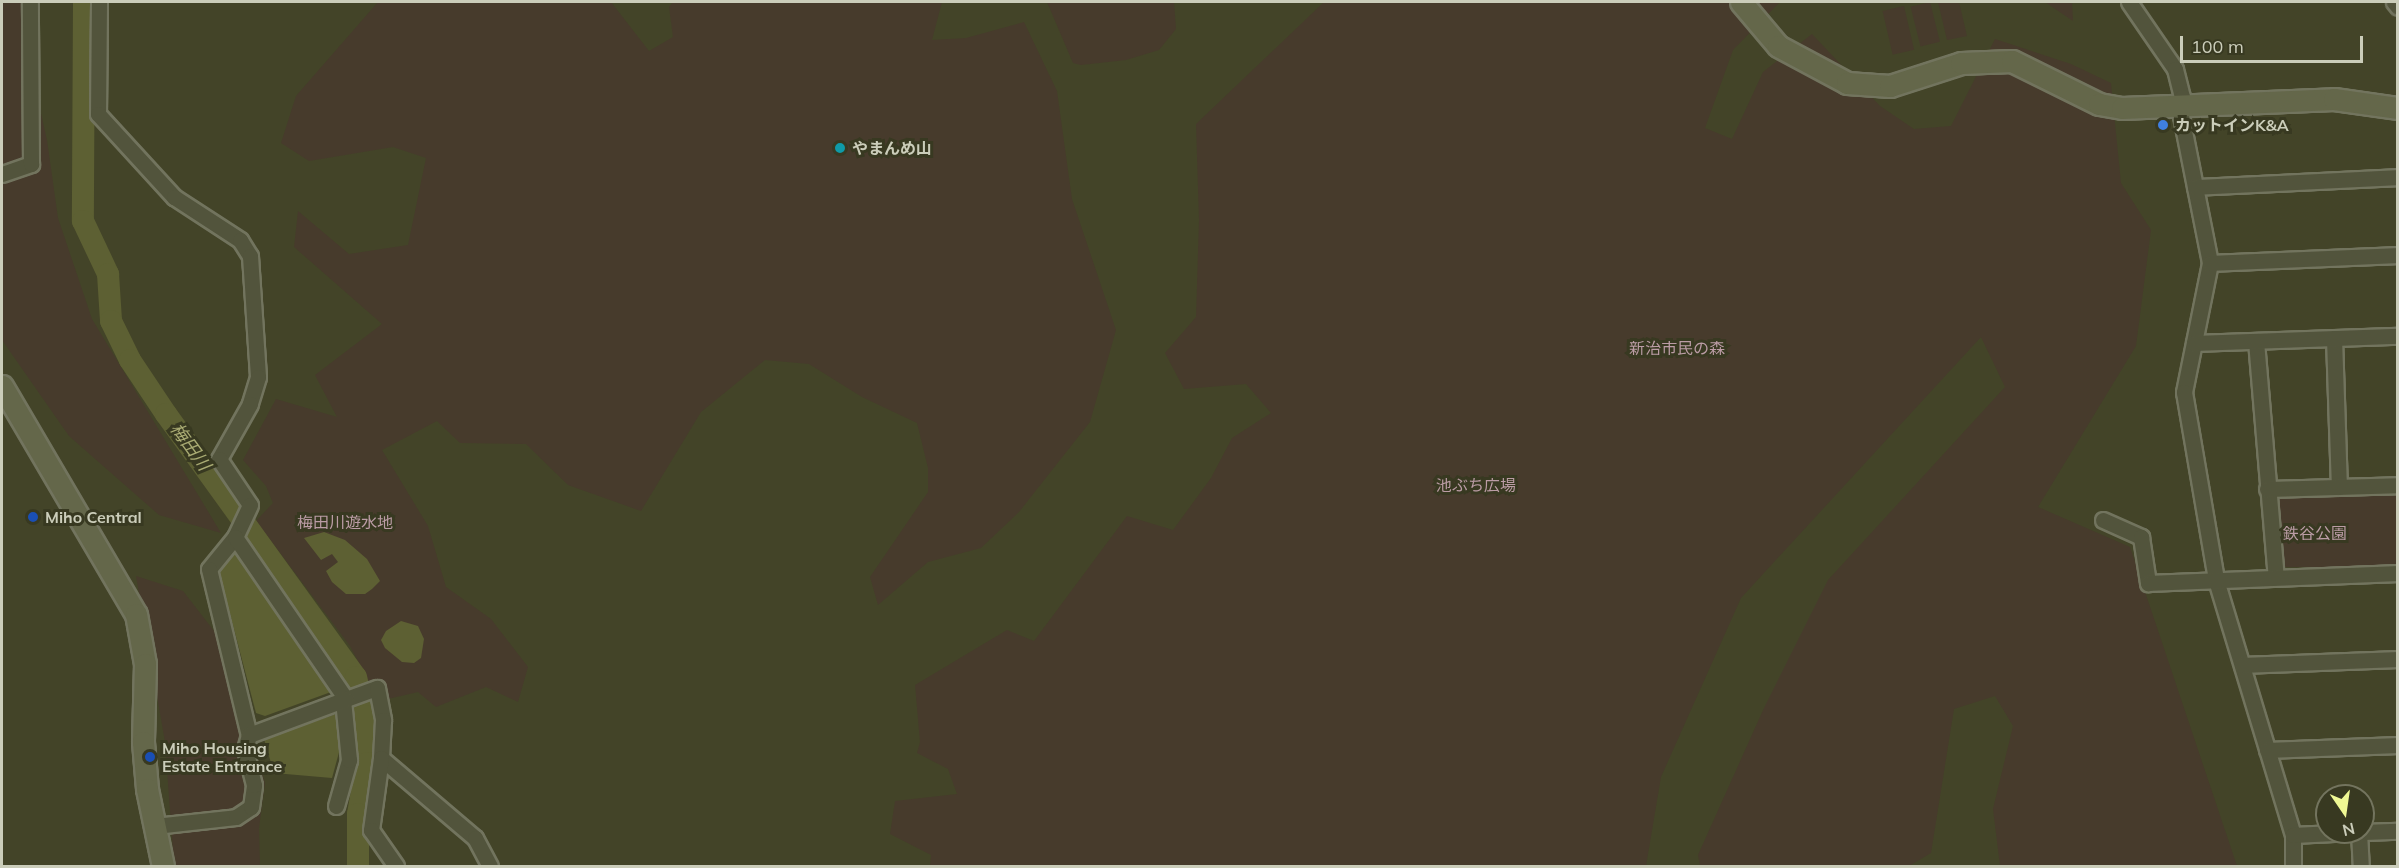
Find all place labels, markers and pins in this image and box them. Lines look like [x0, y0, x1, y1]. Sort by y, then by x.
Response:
place label: カットインK&A [2175, 115, 2289, 135]
marker: カットインK&A [2156, 118, 2170, 132]
place label: やまんめ山 [852, 138, 932, 158]
marker: やまんめ山 [833, 141, 847, 155]
place label: Miho Central [45, 507, 142, 527]
marker: Miho Central [26, 510, 40, 524]
place label: Miho Housing Estate Entrance [162, 738, 282, 776]
marker: Miho Housing Estate Entrance [143, 750, 157, 764]

